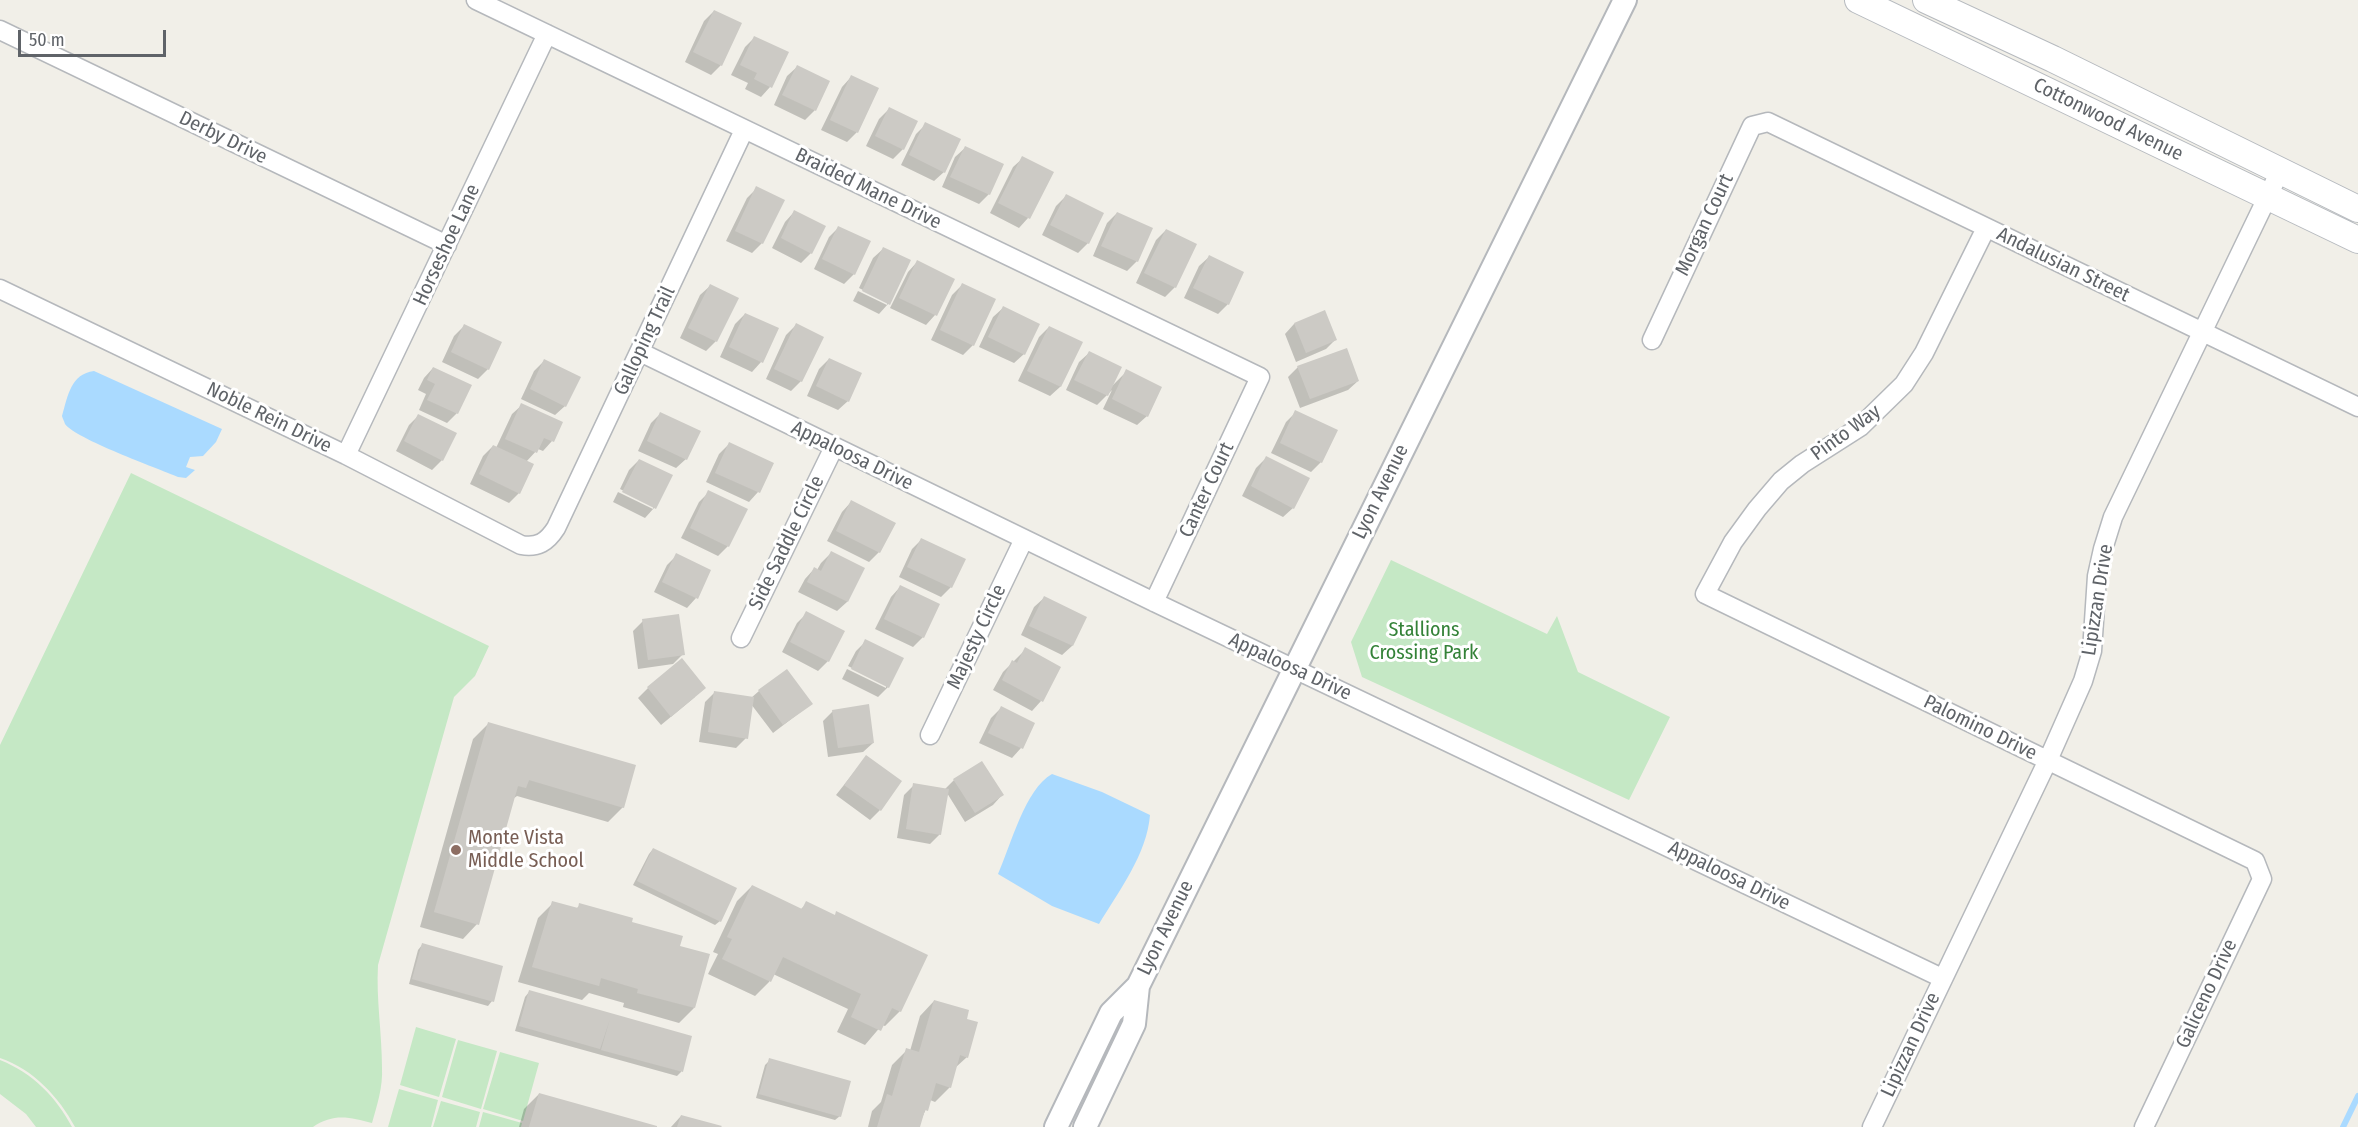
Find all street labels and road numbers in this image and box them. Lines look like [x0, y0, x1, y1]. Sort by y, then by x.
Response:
street label: Cottonwood Avenue [2029, 73, 2187, 167]
street label: Derby Drive [175, 106, 271, 170]
street label: Braided Mane Drive [791, 143, 945, 235]
street label: Morgan Court [1671, 170, 1739, 280]
street label: Horseshoe Lane [408, 181, 486, 309]
street label: Andalusian Street [1993, 222, 2133, 308]
street label: Galloping Trail [609, 283, 681, 399]
street label: Noble Rein Drive [203, 377, 335, 459]
street label: Pinto Way [1806, 400, 1886, 466]
street label: Appaloosa Drive [787, 416, 917, 496]
street label: Canter Court [1174, 439, 1240, 541]
street label: Lyon Avenue [1348, 441, 1414, 543]
street label: Side Saddle Circle [744, 472, 830, 614]
street label: Lipizzan Drive [2077, 543, 2119, 657]
street label: Majesty Circle [942, 581, 1012, 693]
street label: Appaloosa Drive [1225, 628, 1355, 706]
street label: Palomino Drive [1919, 690, 2041, 766]
street label: Appaloosa Drive [1664, 836, 1794, 916]
street label: Lyon Avenue [1133, 877, 1199, 979]
street label: Galiceno Drive [2171, 936, 2243, 1052]
street label: Lipizzan Drive [1876, 989, 1946, 1101]

